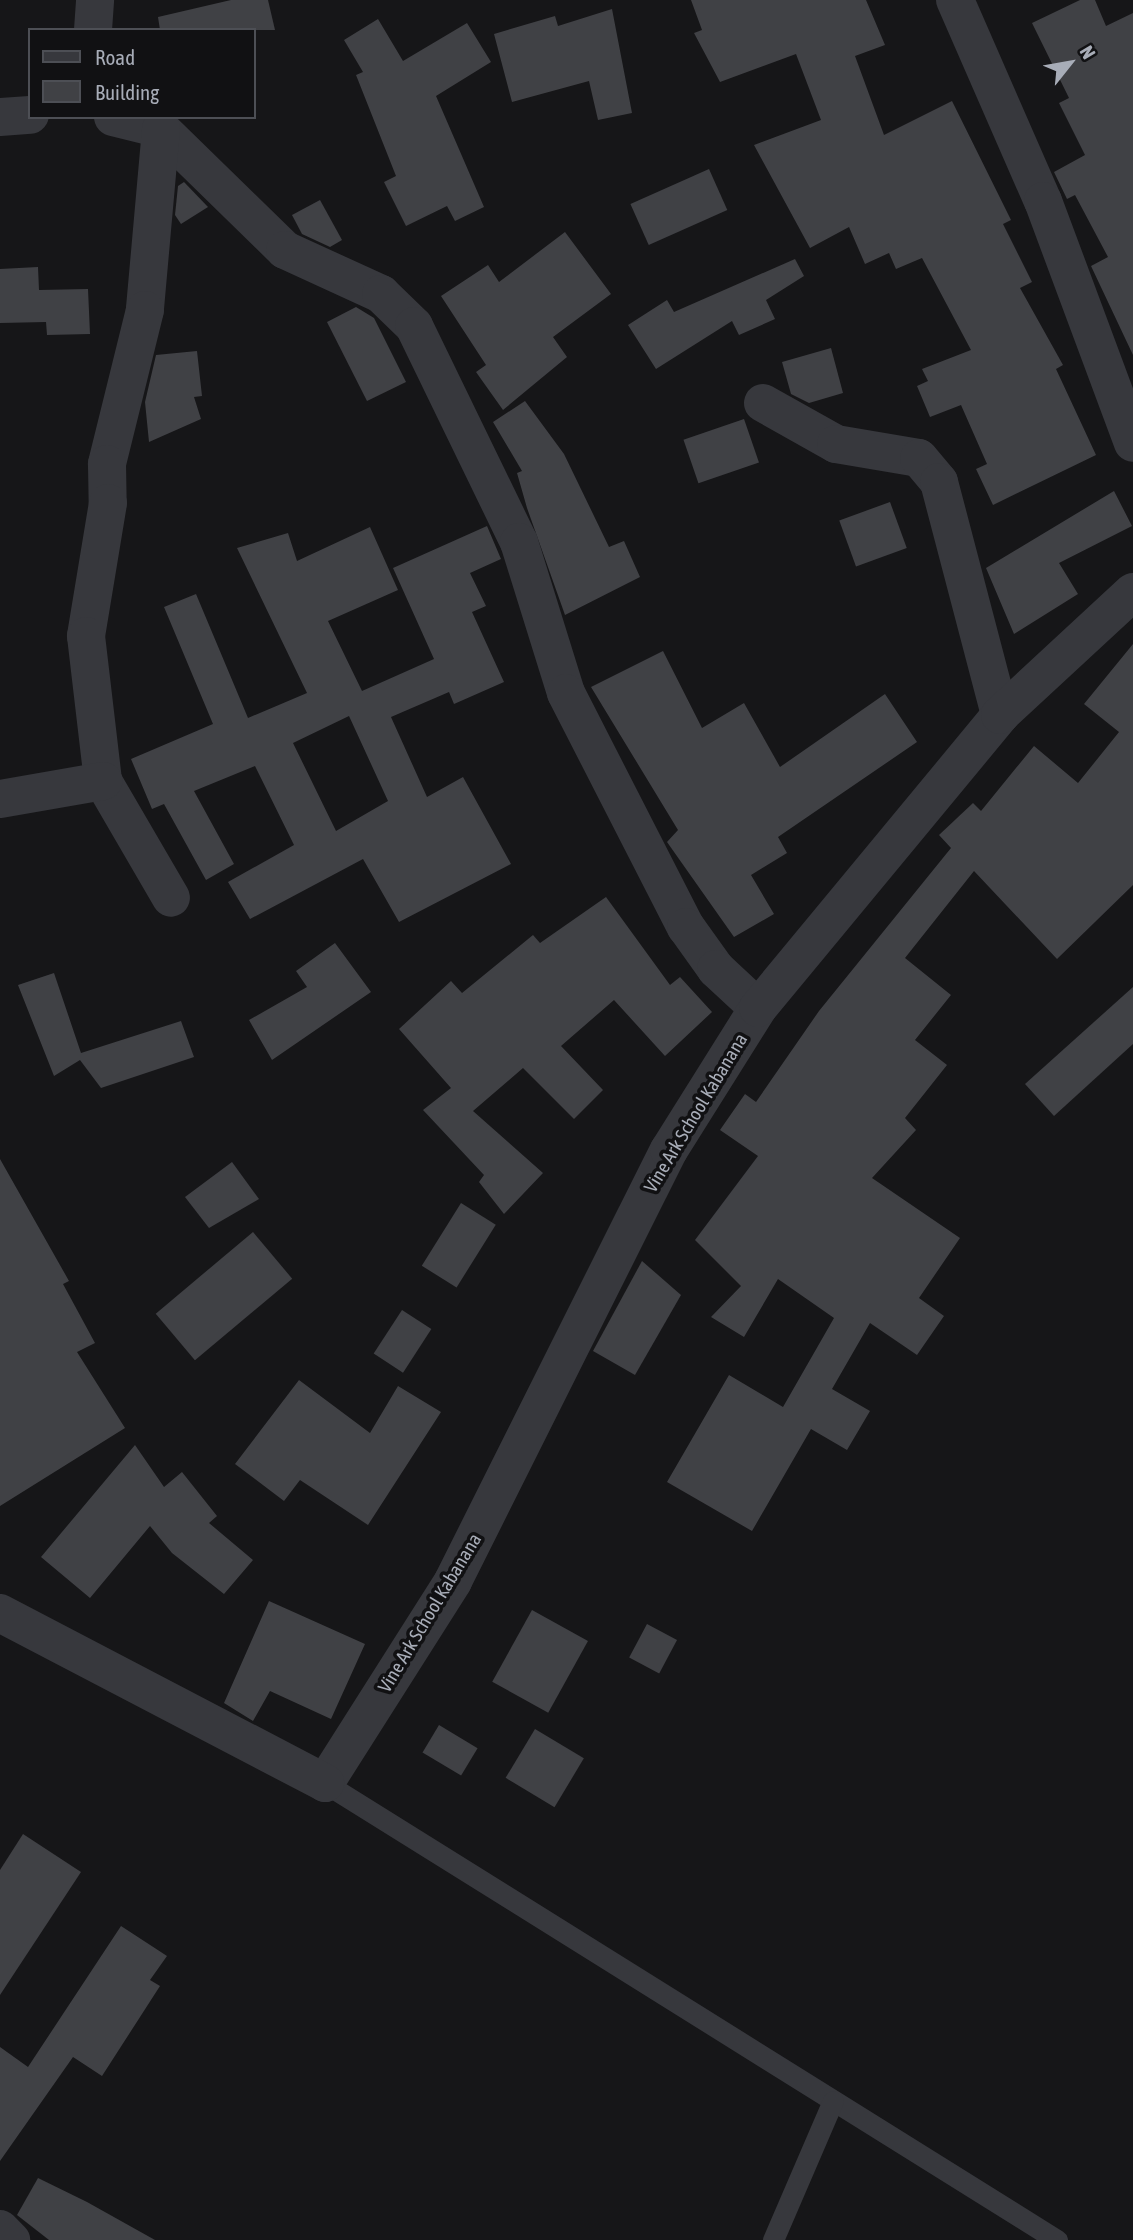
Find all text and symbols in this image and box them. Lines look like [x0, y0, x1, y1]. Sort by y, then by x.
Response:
legend [28, 28, 256, 119]
north arrow [1035, 28, 1105, 98]
text: N [1076, 42, 1100, 63]
text: Road [95, 45, 135, 69]
text: Building [95, 80, 159, 104]
street label: Vine Ark School Kabanana [640, 1029, 752, 1197]
street label: Vine Ark School Kabanana [374, 1529, 486, 1697]

